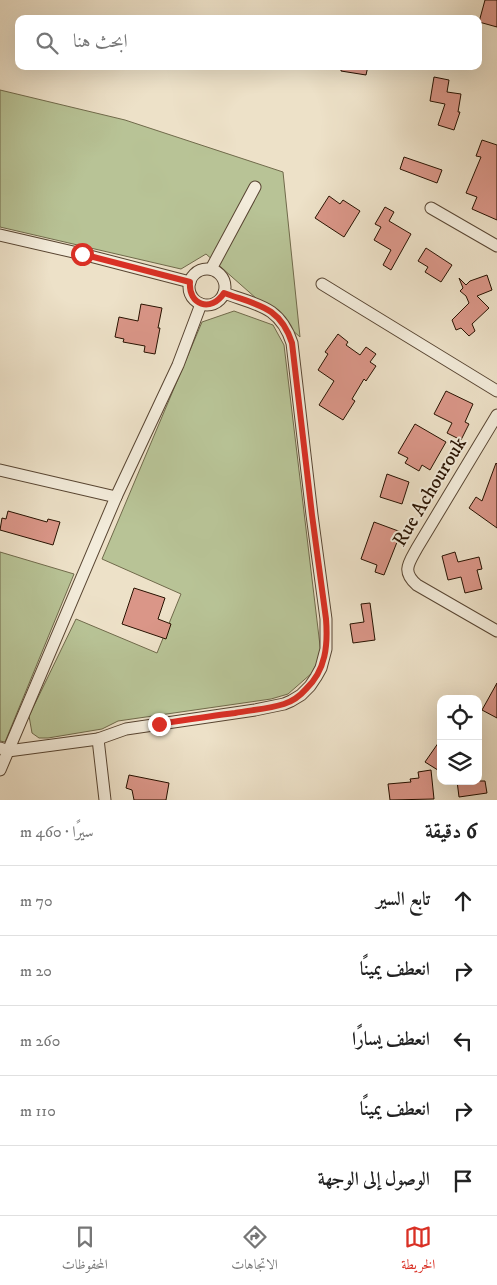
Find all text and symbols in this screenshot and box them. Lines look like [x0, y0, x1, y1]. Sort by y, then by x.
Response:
search box [15, 15, 482, 70]
icon: search [33, 29, 61, 57]
text: ابحث هنا [73, 30, 128, 53]
route start [71, 243, 94, 266]
street label: Rue Achourouk [388, 433, 473, 551]
map controls [437, 695, 482, 785]
button: locate [437, 695, 482, 740]
route end [148, 713, 171, 736]
button: layers [437, 740, 482, 785]
text: 6 دقيقة [425, 819, 477, 845]
text: سيرًا · 460 m [20, 822, 94, 842]
icon: ahead [449, 887, 477, 915]
text: تابع السير [376, 888, 430, 911]
text: 70 m [20, 891, 53, 911]
icon: right [449, 957, 477, 985]
text: انعطف يمينًا [360, 958, 430, 981]
text: 20 m [20, 961, 52, 981]
icon: left [449, 1027, 477, 1055]
text: انعطف يسارًا [352, 1028, 430, 1051]
text: 260 m [20, 1031, 60, 1051]
icon: right [449, 1097, 477, 1125]
text: انعطف يمينًا [360, 1098, 430, 1121]
text: 110 m [20, 1101, 56, 1121]
icon: arrive [449, 1167, 477, 1195]
text: الوصول إلى الوجهة [318, 1168, 430, 1191]
tab: المحفوظات [62, 1223, 108, 1278]
tab: الاتجاهات [231, 1223, 278, 1278]
tab: الخريطة [401, 1223, 435, 1278]

